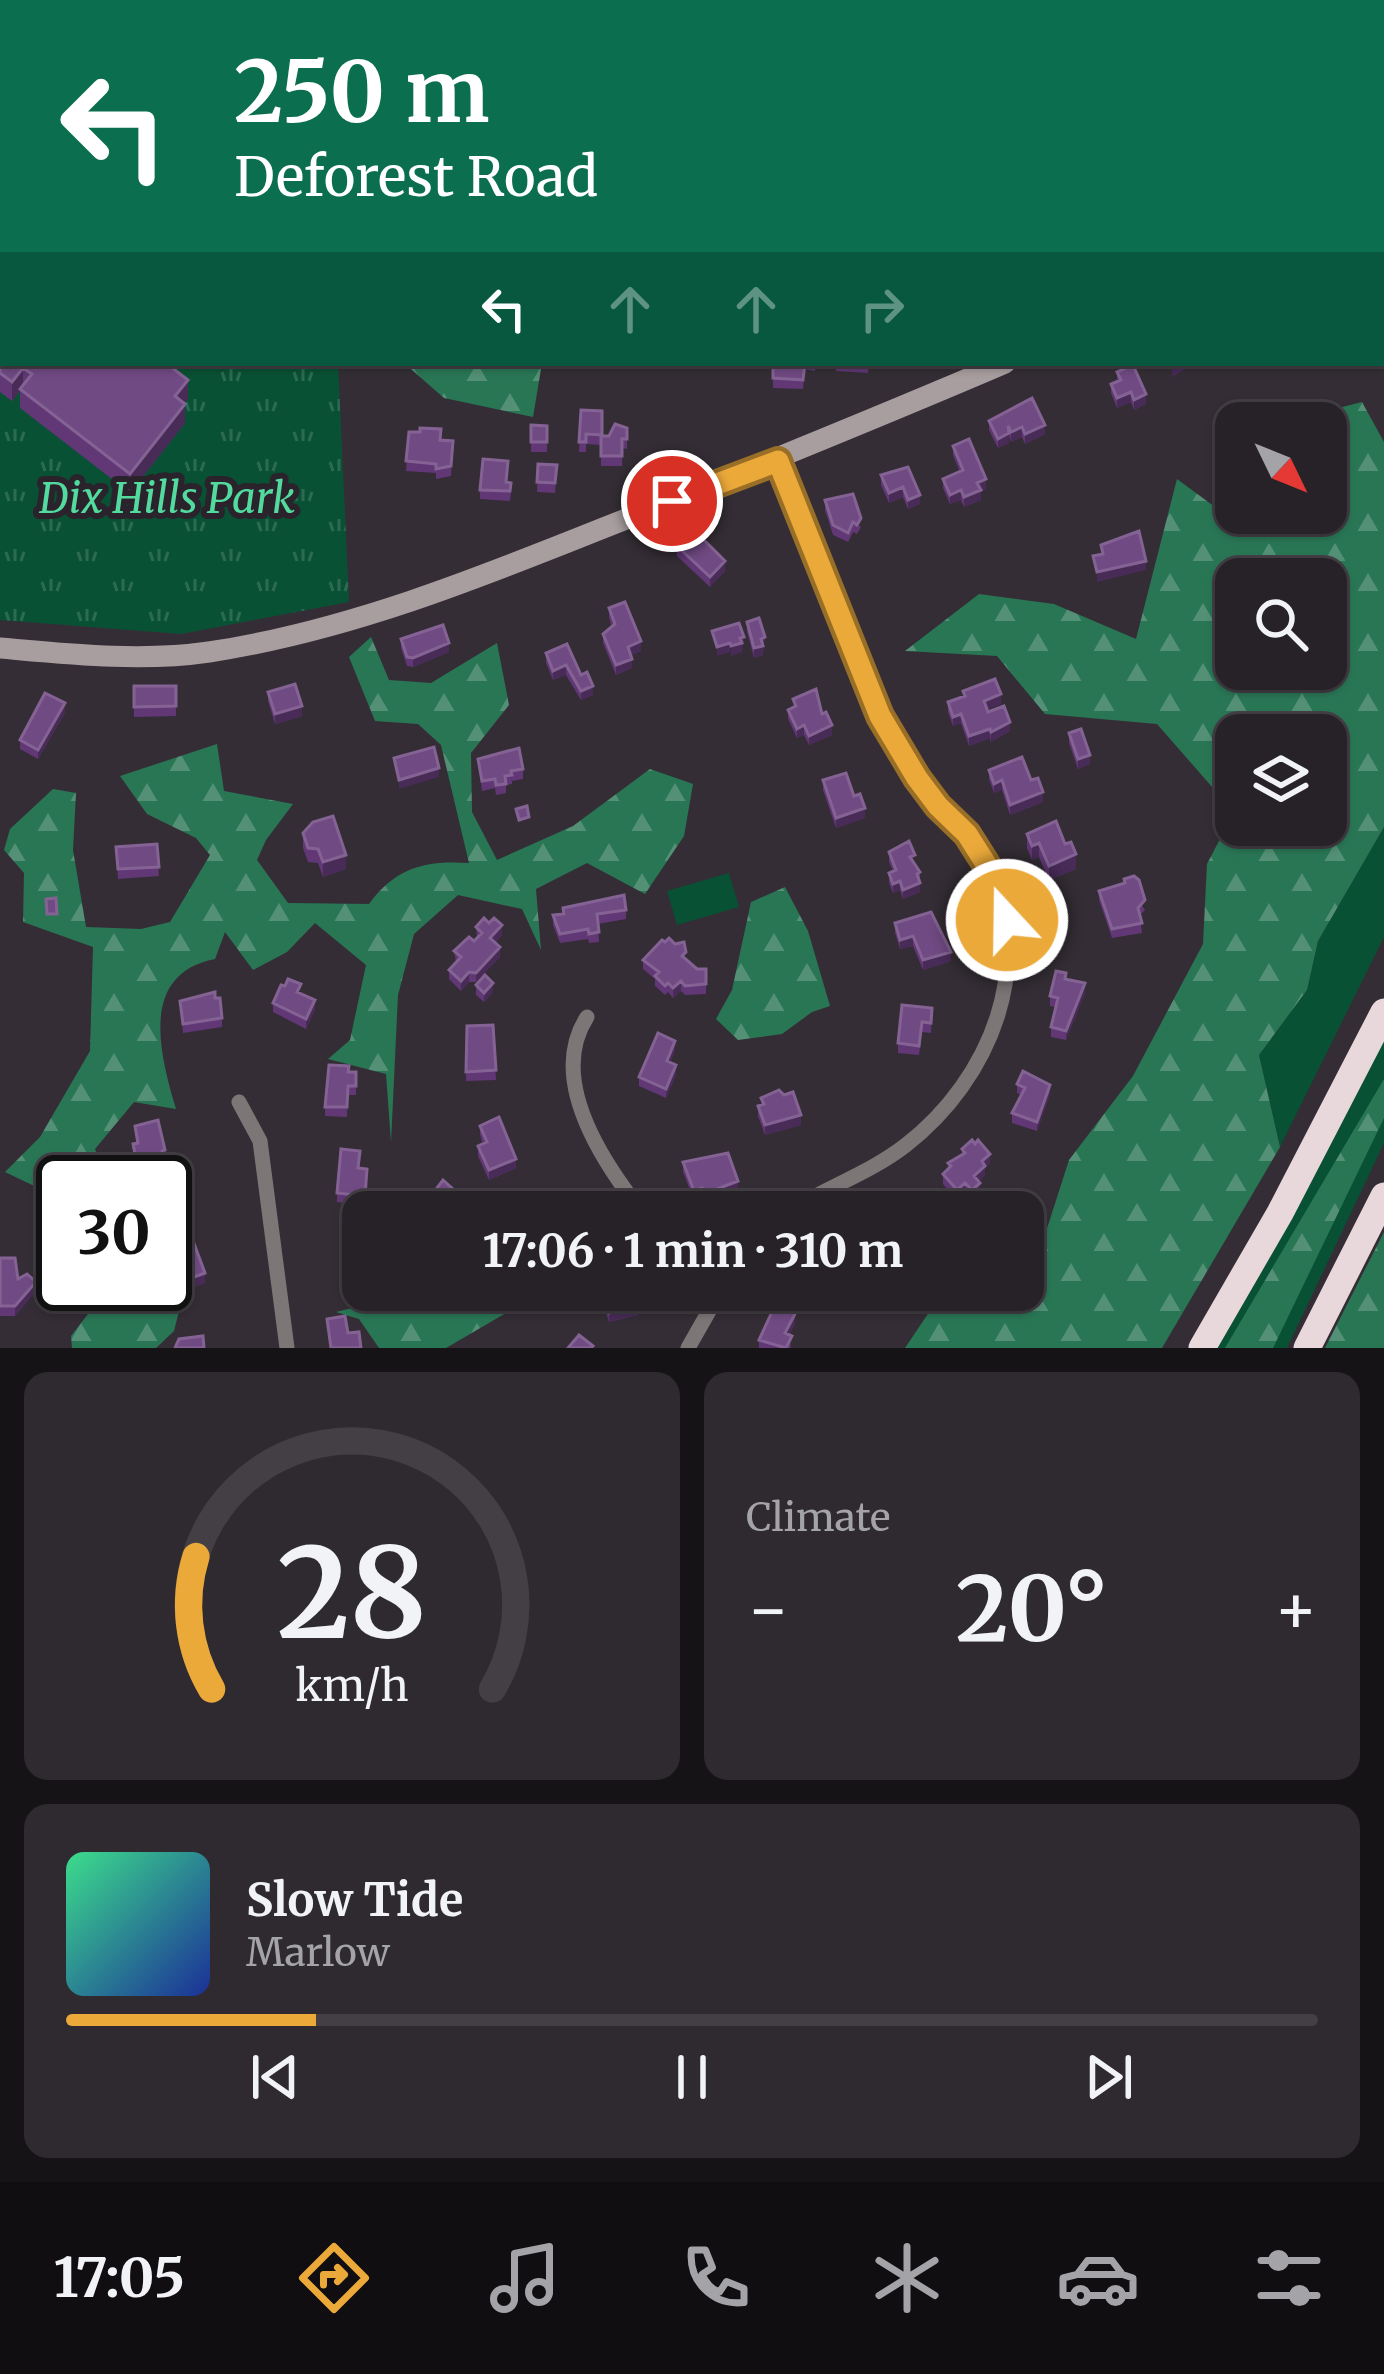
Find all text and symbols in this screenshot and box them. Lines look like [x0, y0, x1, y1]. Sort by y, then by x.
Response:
text: 250 m [234, 39, 489, 145]
icon: left [36, 48, 192, 204]
text: Deforest Road [234, 143, 598, 211]
icon: left [471, 276, 537, 342]
icon: ahead [597, 276, 663, 342]
icon: ahead [723, 276, 789, 342]
icon: right [849, 276, 915, 342]
north arrow [1215, 402, 1347, 534]
map controls [1215, 402, 1347, 846]
pin [621, 450, 723, 552]
icon: arrive [639, 468, 705, 534]
park label: Dix Hills Park [38, 472, 295, 524]
button: search [1215, 558, 1347, 690]
button: layers [1215, 714, 1347, 846]
position arrow [944, 857, 1070, 983]
speed limit sign: 30 [36, 1155, 192, 1311]
text: 17:06 · 1 min · 310 m [483, 1223, 903, 1279]
text: Climate [746, 1493, 890, 1542]
text: 28 [277, 1515, 427, 1672]
text: 20° [956, 1552, 1108, 1666]
text: − [746, 1568, 790, 1651]
text: + [1274, 1568, 1318, 1651]
text: km/h [295, 1659, 409, 1713]
text: Slow Tide [246, 1872, 463, 1928]
text: Marlow [246, 1928, 390, 1977]
icon: previous [242, 2044, 308, 2110]
icon: pause [659, 2044, 725, 2110]
icon: next [1076, 2044, 1142, 2110]
icon: directions [292, 2236, 376, 2320]
icon: music [483, 2236, 567, 2320]
icon: phone [674, 2236, 758, 2320]
icon: climate [865, 2236, 949, 2320]
icon: car [1056, 2236, 1140, 2320]
icon: filters [1247, 2236, 1331, 2320]
text: 17:05 [53, 2244, 185, 2312]

